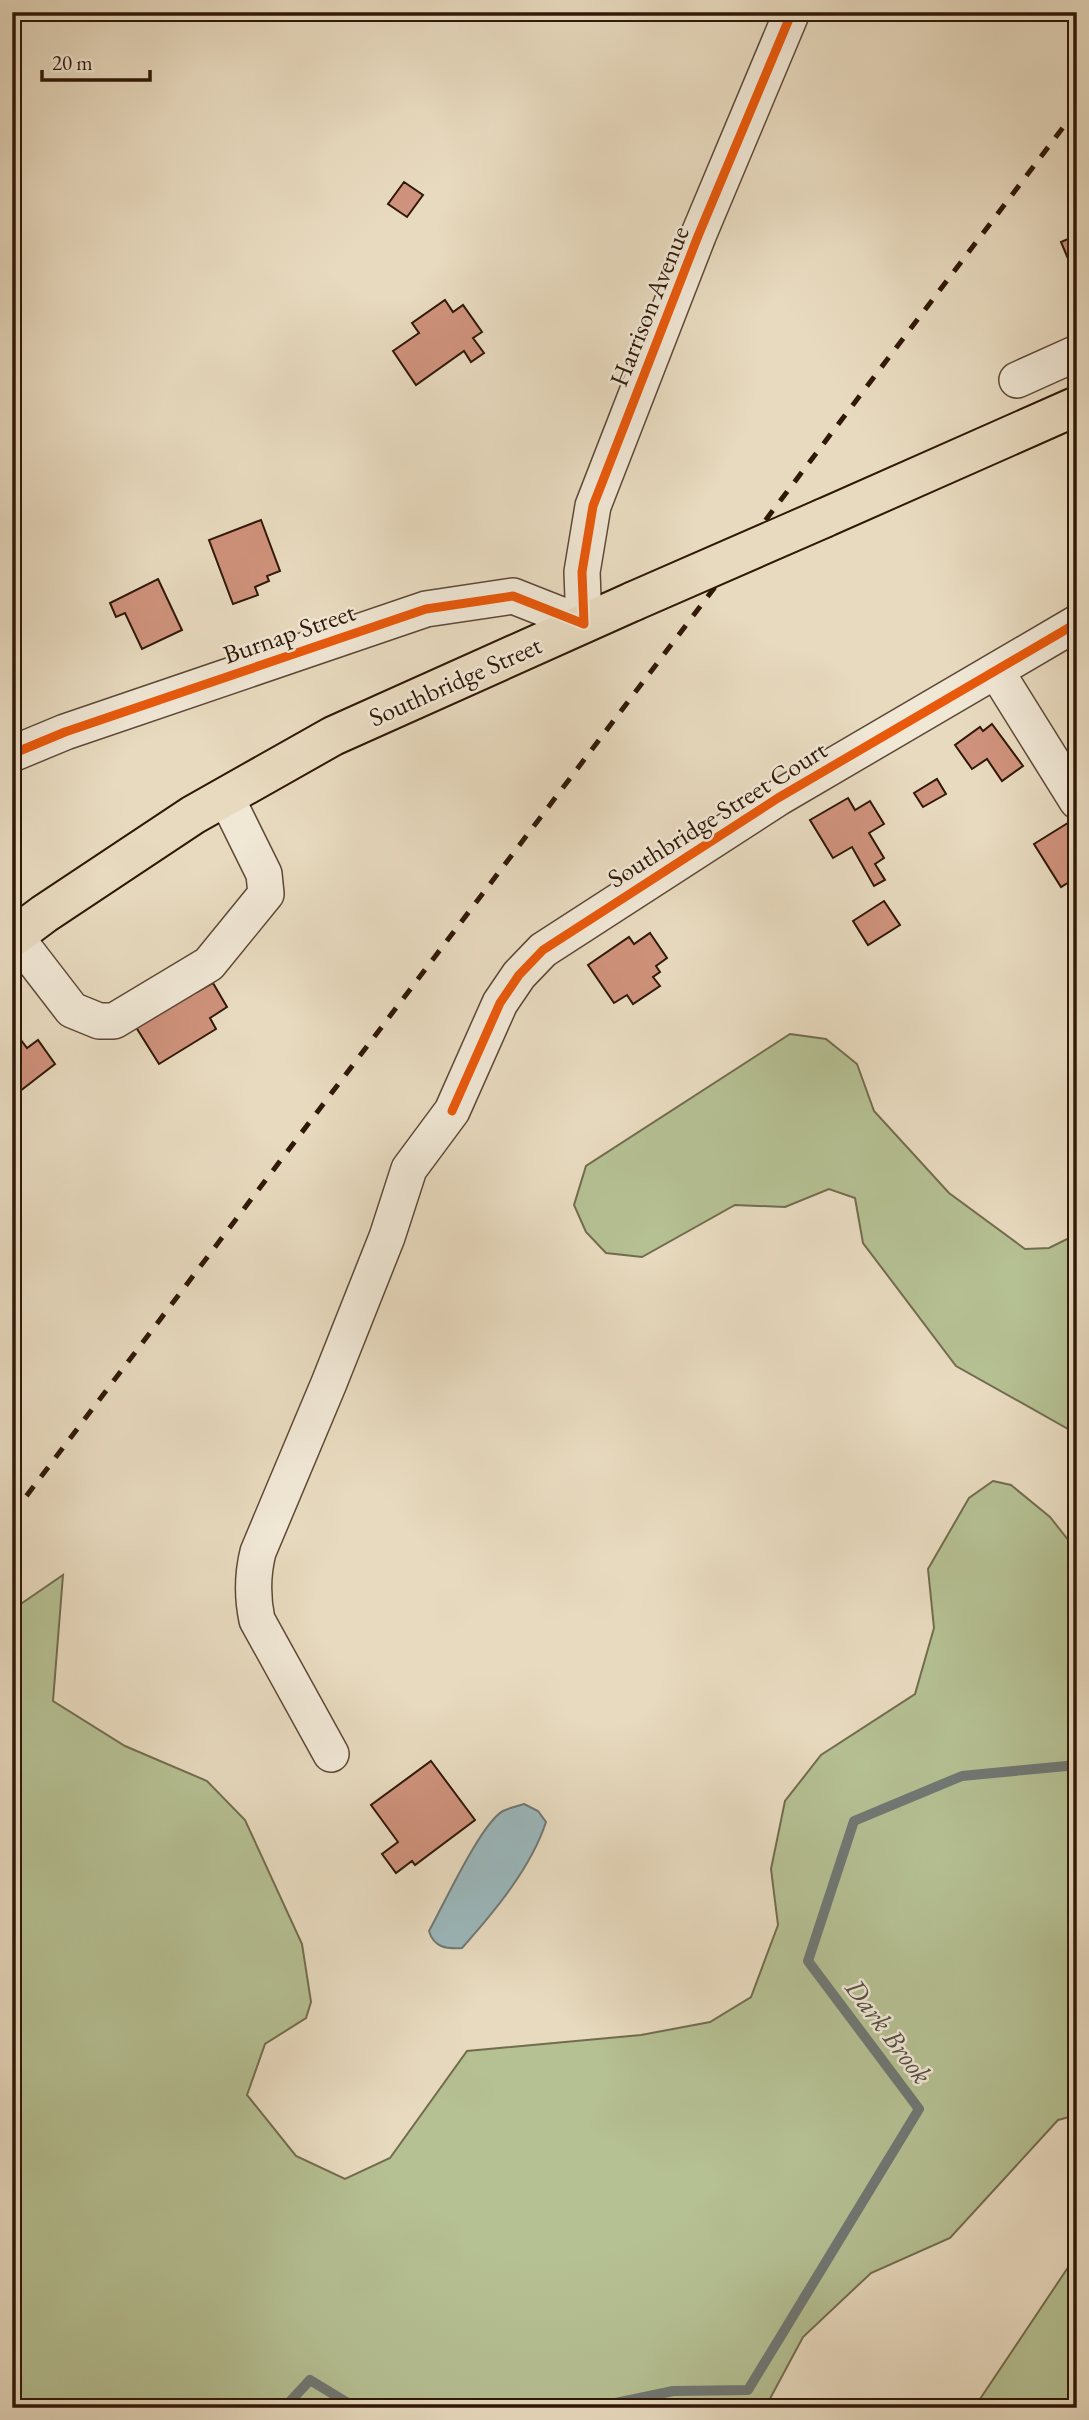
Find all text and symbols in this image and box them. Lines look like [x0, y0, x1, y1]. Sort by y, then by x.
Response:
scale bar [42, 38, 150, 82]
text: 20 m [52, 49, 93, 76]
street label: Harrison Avenue [601, 221, 697, 391]
street label: Burnap Street [218, 595, 360, 671]
street label: Southbridge Street [363, 628, 547, 734]
street label: Southbridge Street Court [601, 733, 833, 895]
water label: Dark Brook [837, 1970, 941, 2091]

